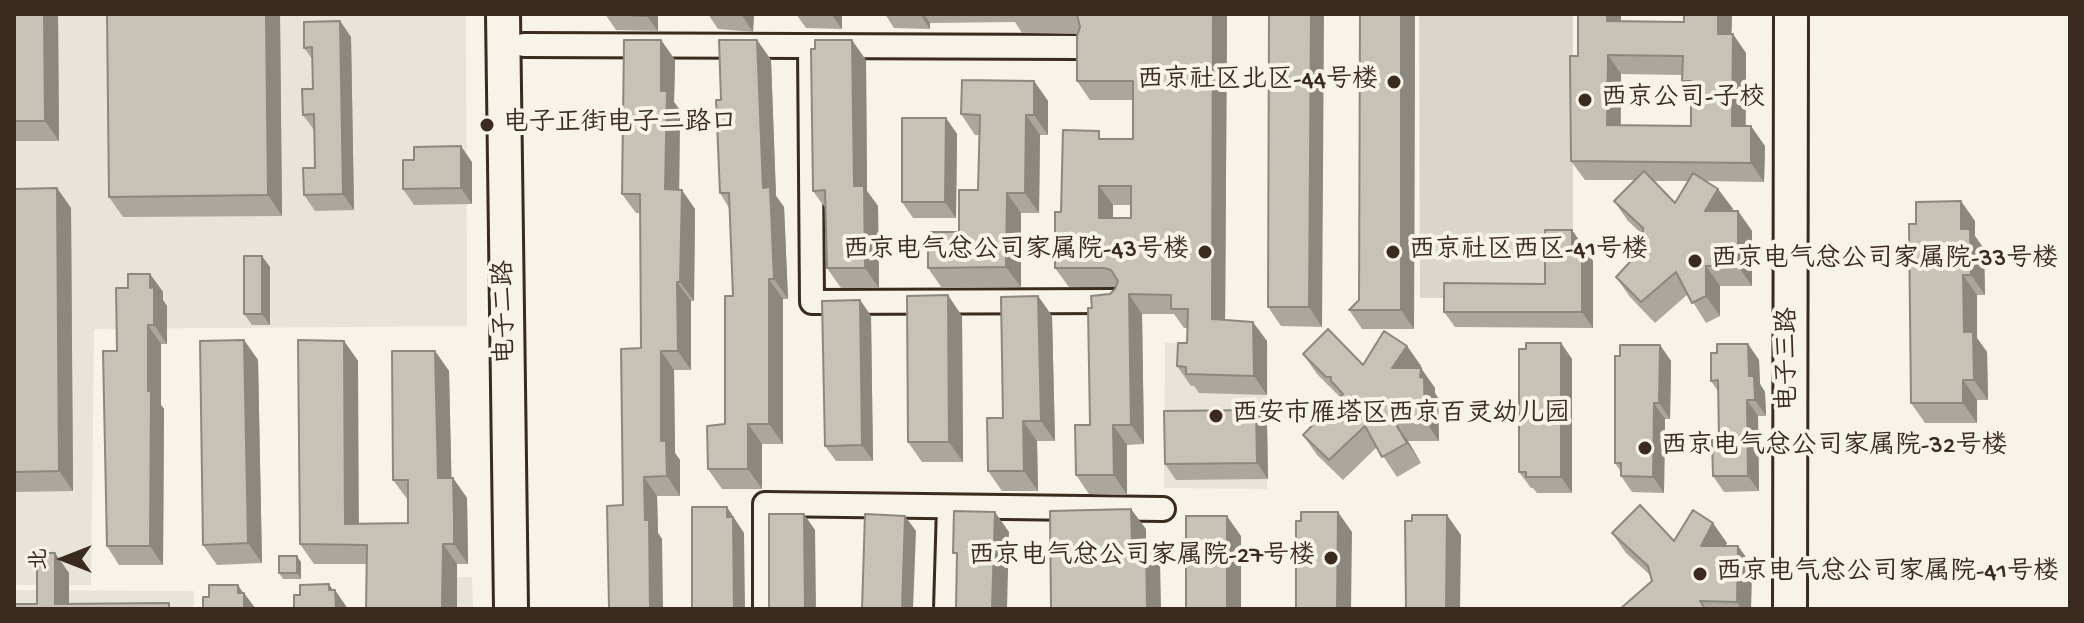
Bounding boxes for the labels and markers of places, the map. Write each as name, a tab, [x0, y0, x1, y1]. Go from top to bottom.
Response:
place label: 西京社区北区-44号楼	[1137, 66, 1378, 98]
marker: 西京社区北区-44号楼	[1385, 73, 1403, 91]
place label: 西京公司-子校	[1601, 84, 1765, 116]
marker: 西京公司-子校	[1576, 91, 1594, 109]
place label: 电子正街电子二路口	[503, 109, 737, 141]
marker: 电子正街电子二路口	[478, 116, 496, 134]
place label: 西京电气总公司家属院-43号楼	[843, 236, 1189, 268]
place label: 西京社区西区-41号楼	[1409, 236, 1648, 268]
marker: 西京电气总公司家属院-43号楼	[1196, 243, 1214, 261]
marker: 西京社区西区-41号楼	[1384, 243, 1402, 261]
place label: 西京电气总公司家属院-33号楼	[1711, 245, 2058, 277]
marker: 西京电气总公司家属院-33号楼	[1686, 252, 1704, 270]
place label: 西安市雁塔区西京百灵幼儿园	[1232, 400, 1570, 432]
marker: 西安市雁塔区西京百灵幼儿园	[1207, 407, 1225, 425]
place label: 西京电气总公司家属院-32号楼	[1661, 432, 2007, 464]
marker: 西京电气总公司家属院-32号楼	[1636, 439, 1654, 457]
place label: 西京电气总公司家属院-27号楼	[969, 542, 1315, 574]
marker: 西京电气总公司家属院-27号楼	[1322, 549, 1340, 567]
place label: 西京电气总公司家属院-41号楼	[1716, 558, 2059, 590]
marker: 西京电气总公司家属院-41号楼	[1691, 565, 1709, 583]

